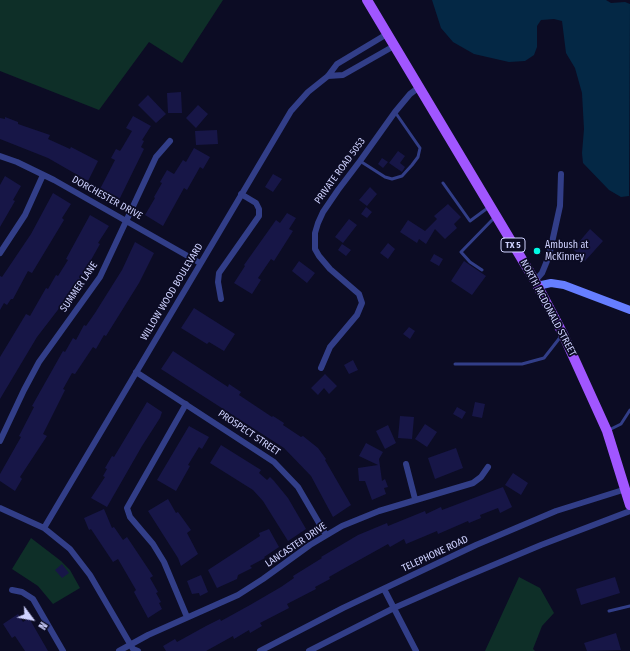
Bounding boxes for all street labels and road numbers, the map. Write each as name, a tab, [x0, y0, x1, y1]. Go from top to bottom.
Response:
street label: PRIVATE ROAD 5053	[312, 136, 368, 206]
street label: DORCHESTER DRIVE	[70, 174, 144, 222]
road number: TX 5	[501, 238, 525, 252]
street label: WILLOW WOOD BOULEVARD	[138, 241, 206, 343]
street label: NORTH MCDONALD STREET	[517, 258, 579, 358]
street label: SUMMER LANE	[58, 260, 100, 314]
street label: PROSPECT STREET	[216, 408, 282, 458]
street label: LANCASTER DRIVE	[263, 520, 329, 570]
street label: TELEPHONE ROAD	[400, 533, 470, 575]

